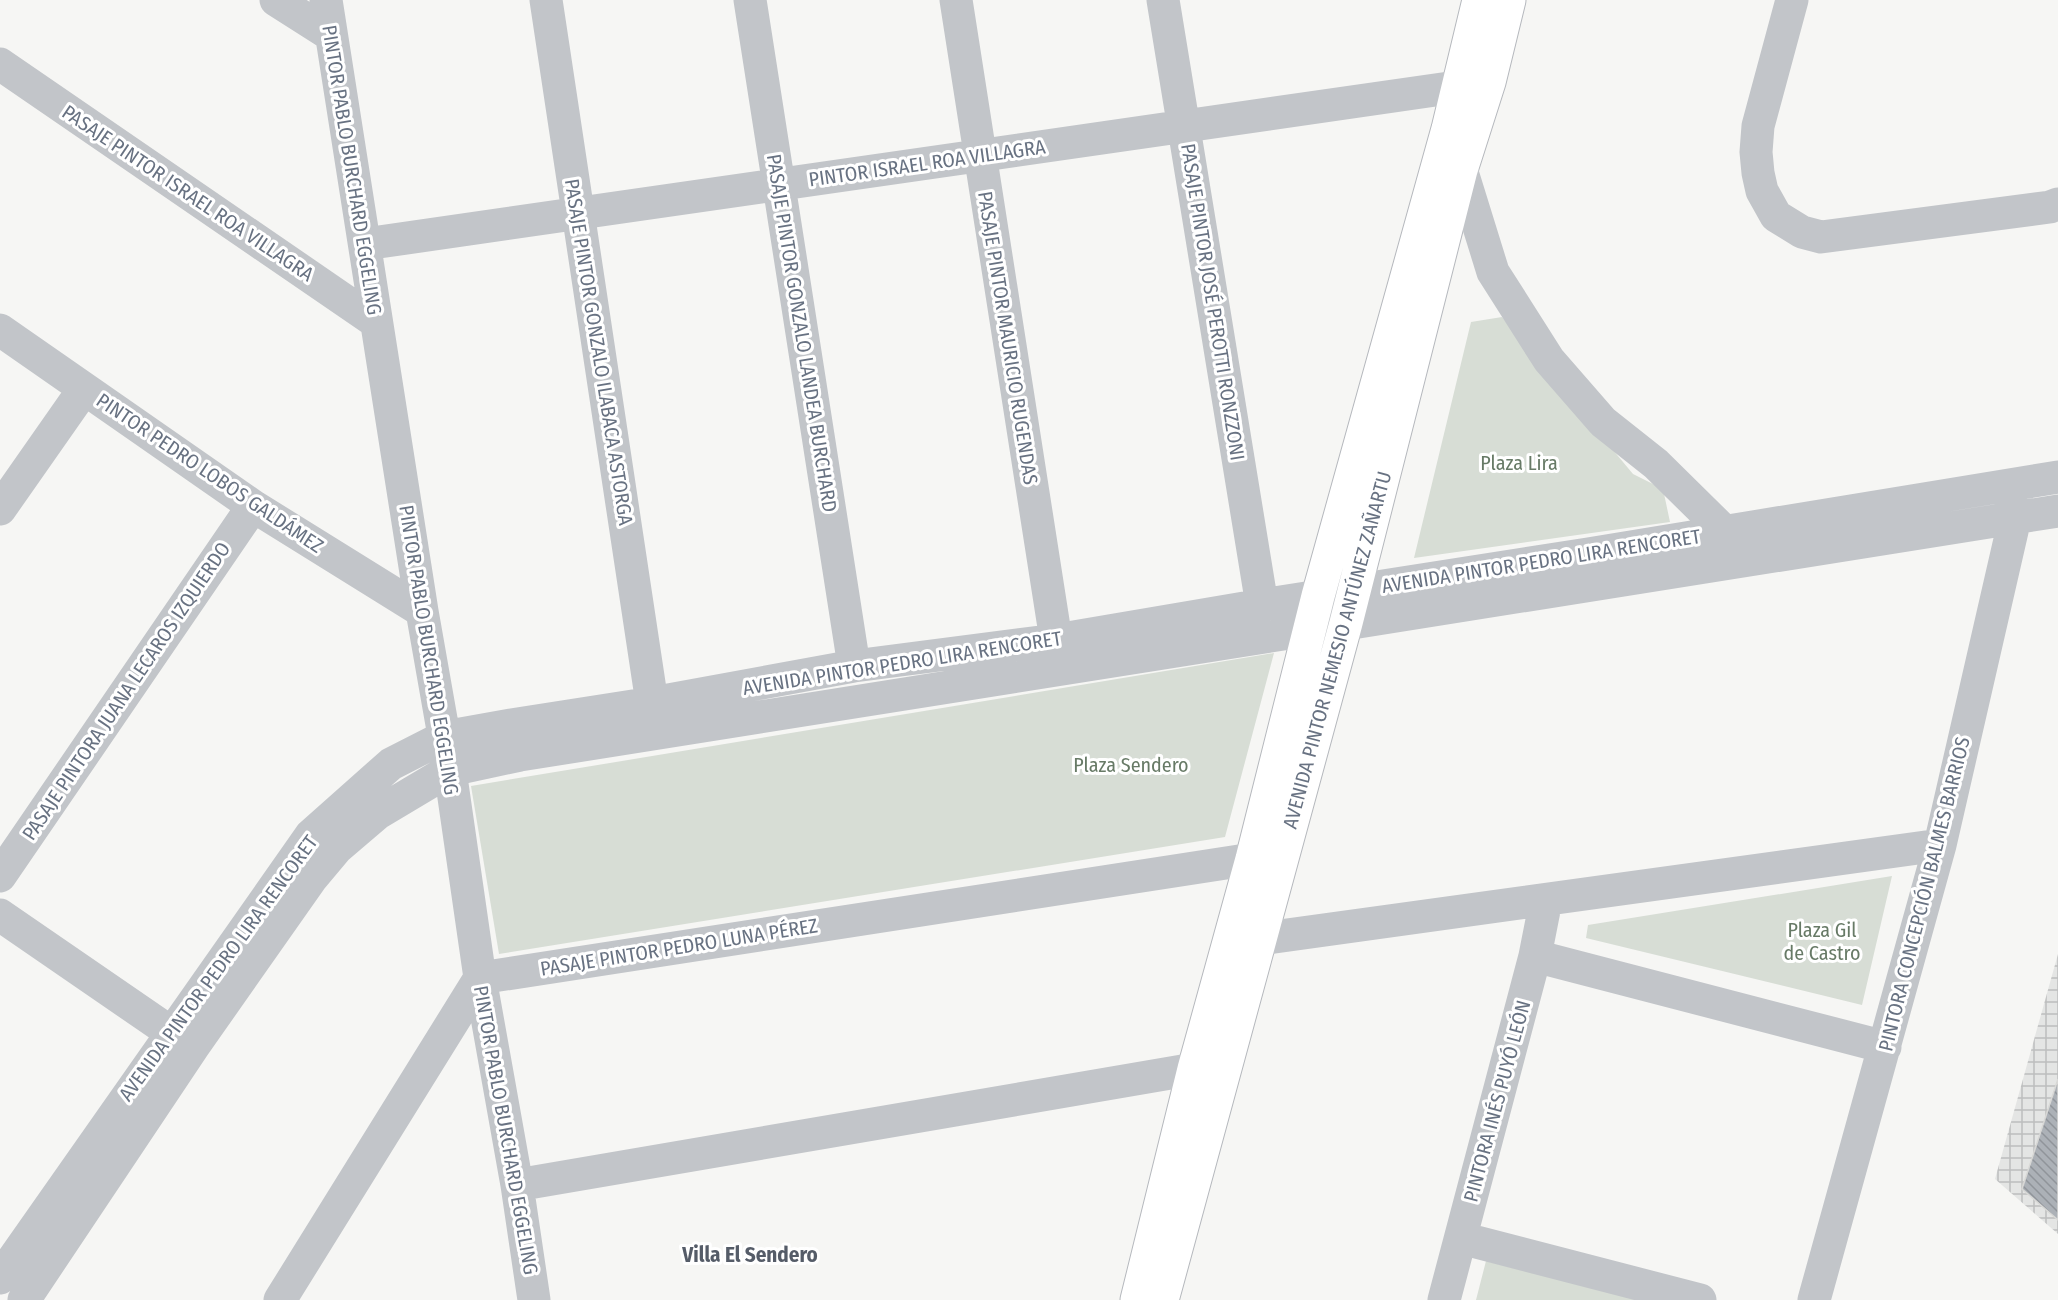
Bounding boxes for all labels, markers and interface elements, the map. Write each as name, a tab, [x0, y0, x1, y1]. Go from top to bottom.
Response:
street label: PINTOR PABLO BURCHARD EGGELING	[317, 23, 387, 317]
street label: PASAJE PINTOR ISRAEL ROA VILLAGRA	[58, 100, 319, 287]
street label: PINTOR ISRAEL ROA VILLAGRA	[807, 134, 1047, 191]
street label: PASAJE PINTOR JOSÉ PEROTTI RONZZONI	[1176, 142, 1250, 462]
street label: PASAJE PINTOR GONZALO LANDEA BURCHARD	[762, 152, 842, 514]
street label: PASAJE PINTOR GONZALO ILABACA ASTORGA	[560, 177, 638, 527]
street label: PASAJE PINTOR MAURICIO RUGENDAS	[973, 190, 1043, 486]
street label: PINTOR PEDRO LOBOS GALDÁMEZ	[92, 388, 328, 558]
park label: Plaza Lira	[1480, 451, 1558, 475]
street label: AVENIDA PINTOR NEMESIO ANTÚNEZ ZAÑARTU	[1278, 469, 1396, 831]
street label: PINTOR PABLO BURCHARD EGGELING	[394, 503, 464, 797]
street label: AVENIDA PINTOR PEDRO LIRA RENCORET	[1380, 524, 1703, 598]
street label: PASAJE PINTORA JUANA LECAROS IZQUIERDO	[17, 537, 235, 845]
street label: AVENIDA PINTOR PEDRO LIRA RENCORET	[741, 626, 1064, 700]
street label: PINTORA CONCEPCIÓN BALMES BARRIOS	[1873, 734, 1975, 1054]
park label: Plaza Sendero	[1073, 753, 1189, 777]
street label: AVENIDA PINTOR PEDRO LIRA RENCORET	[114, 830, 323, 1105]
street label: PASAJE PINTOR PEDRO LUNA PÉREZ	[539, 913, 819, 981]
park label: Plaza Gil de Castro	[1784, 918, 1860, 965]
street label: PINTOR PABLO BURCHARD EGGELING	[469, 984, 543, 1276]
street label: PINTORA INÉS PUYÓ LEÓN	[1459, 998, 1535, 1204]
district label: Villa El Sendero	[681, 1242, 818, 1268]

